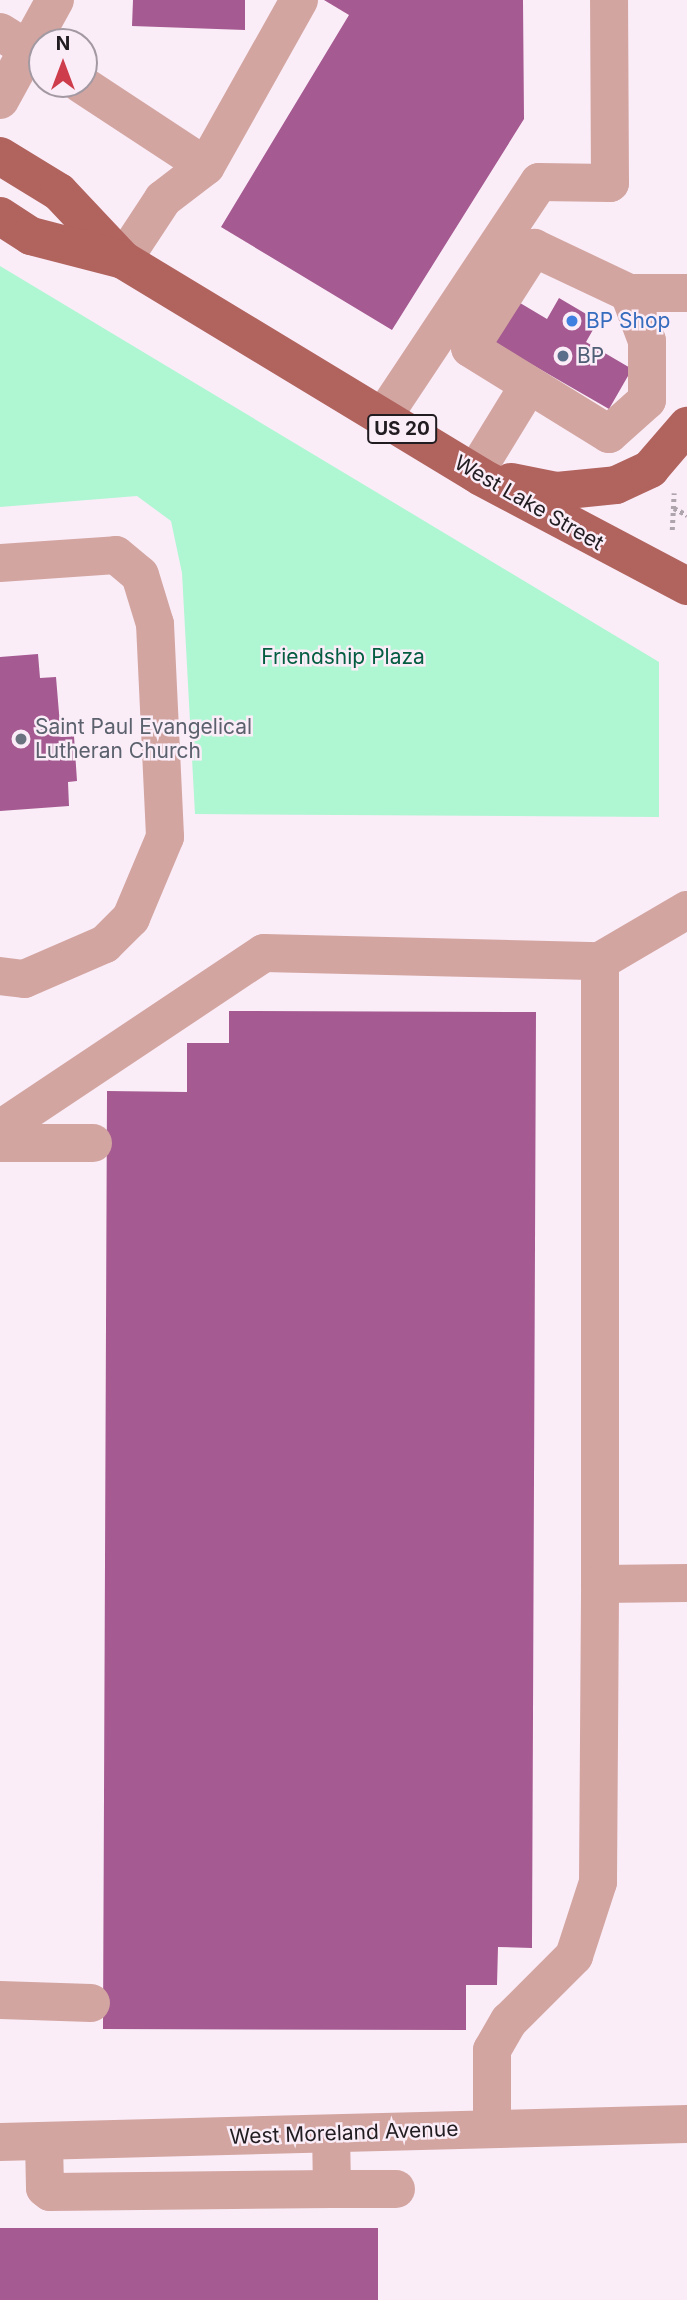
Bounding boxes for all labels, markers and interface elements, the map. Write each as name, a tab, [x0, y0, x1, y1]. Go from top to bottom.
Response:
north arrow	[28, 28, 98, 98]
text: N	[56, 32, 70, 55]
place label: BP Shop	[586, 308, 670, 334]
marker: BP Shop	[564, 313, 580, 329]
place label: BP	[577, 343, 604, 369]
marker: BP	[555, 348, 571, 364]
road number: US 20	[367, 414, 437, 444]
street label: West Lake Street	[450, 450, 608, 556]
park label: Friendship Plaza	[261, 644, 425, 670]
place label: Saint Paul Evangelical Lutheran Church	[35, 714, 252, 764]
marker: Saint Paul Evangelical Lutheran Church	[13, 731, 29, 747]
street label: West Moreland Avenue	[229, 2116, 459, 2150]

